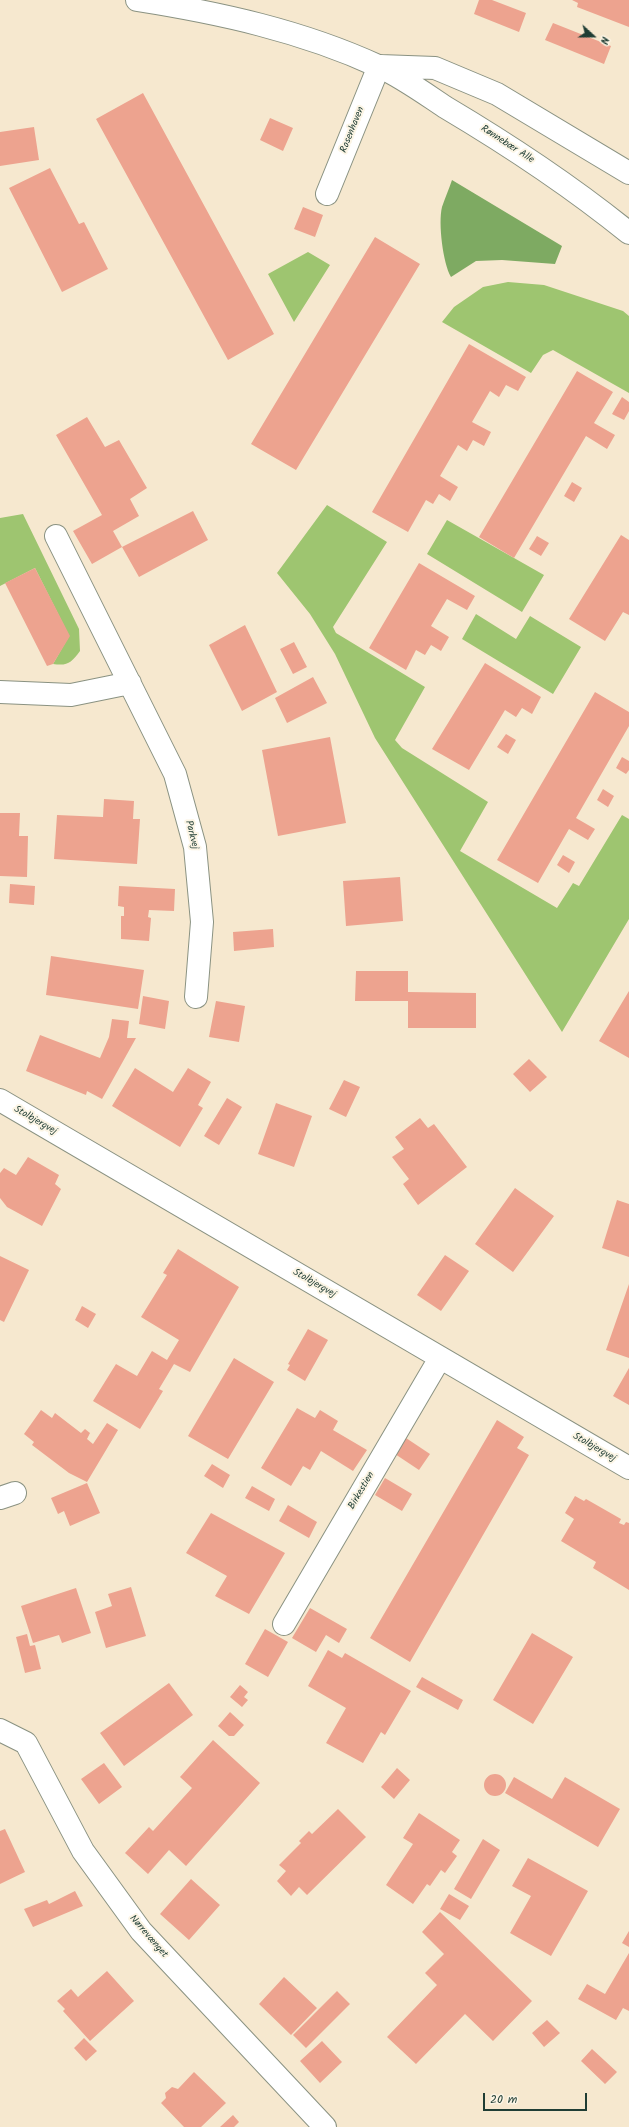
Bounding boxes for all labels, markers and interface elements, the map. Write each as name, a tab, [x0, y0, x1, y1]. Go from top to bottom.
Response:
north arrow	[573, 16, 613, 56]
text: N	[595, 34, 614, 47]
street label: Rosenhaven	[338, 105, 368, 155]
street label: Rønnebær Alle	[478, 123, 536, 167]
street label: Parkvej	[182, 819, 200, 851]
street label: Stolbjergvej	[11, 1104, 59, 1138]
street label: Stolbjergvej	[290, 1267, 338, 1301]
street label: Stolbjergvej	[570, 1431, 618, 1465]
street label: Birkestien	[346, 1470, 378, 1512]
street label: Nørrevænget	[126, 1913, 170, 1961]
scale bar	[485, 2085, 589, 2111]
text: 20 m	[490, 2090, 517, 2109]

